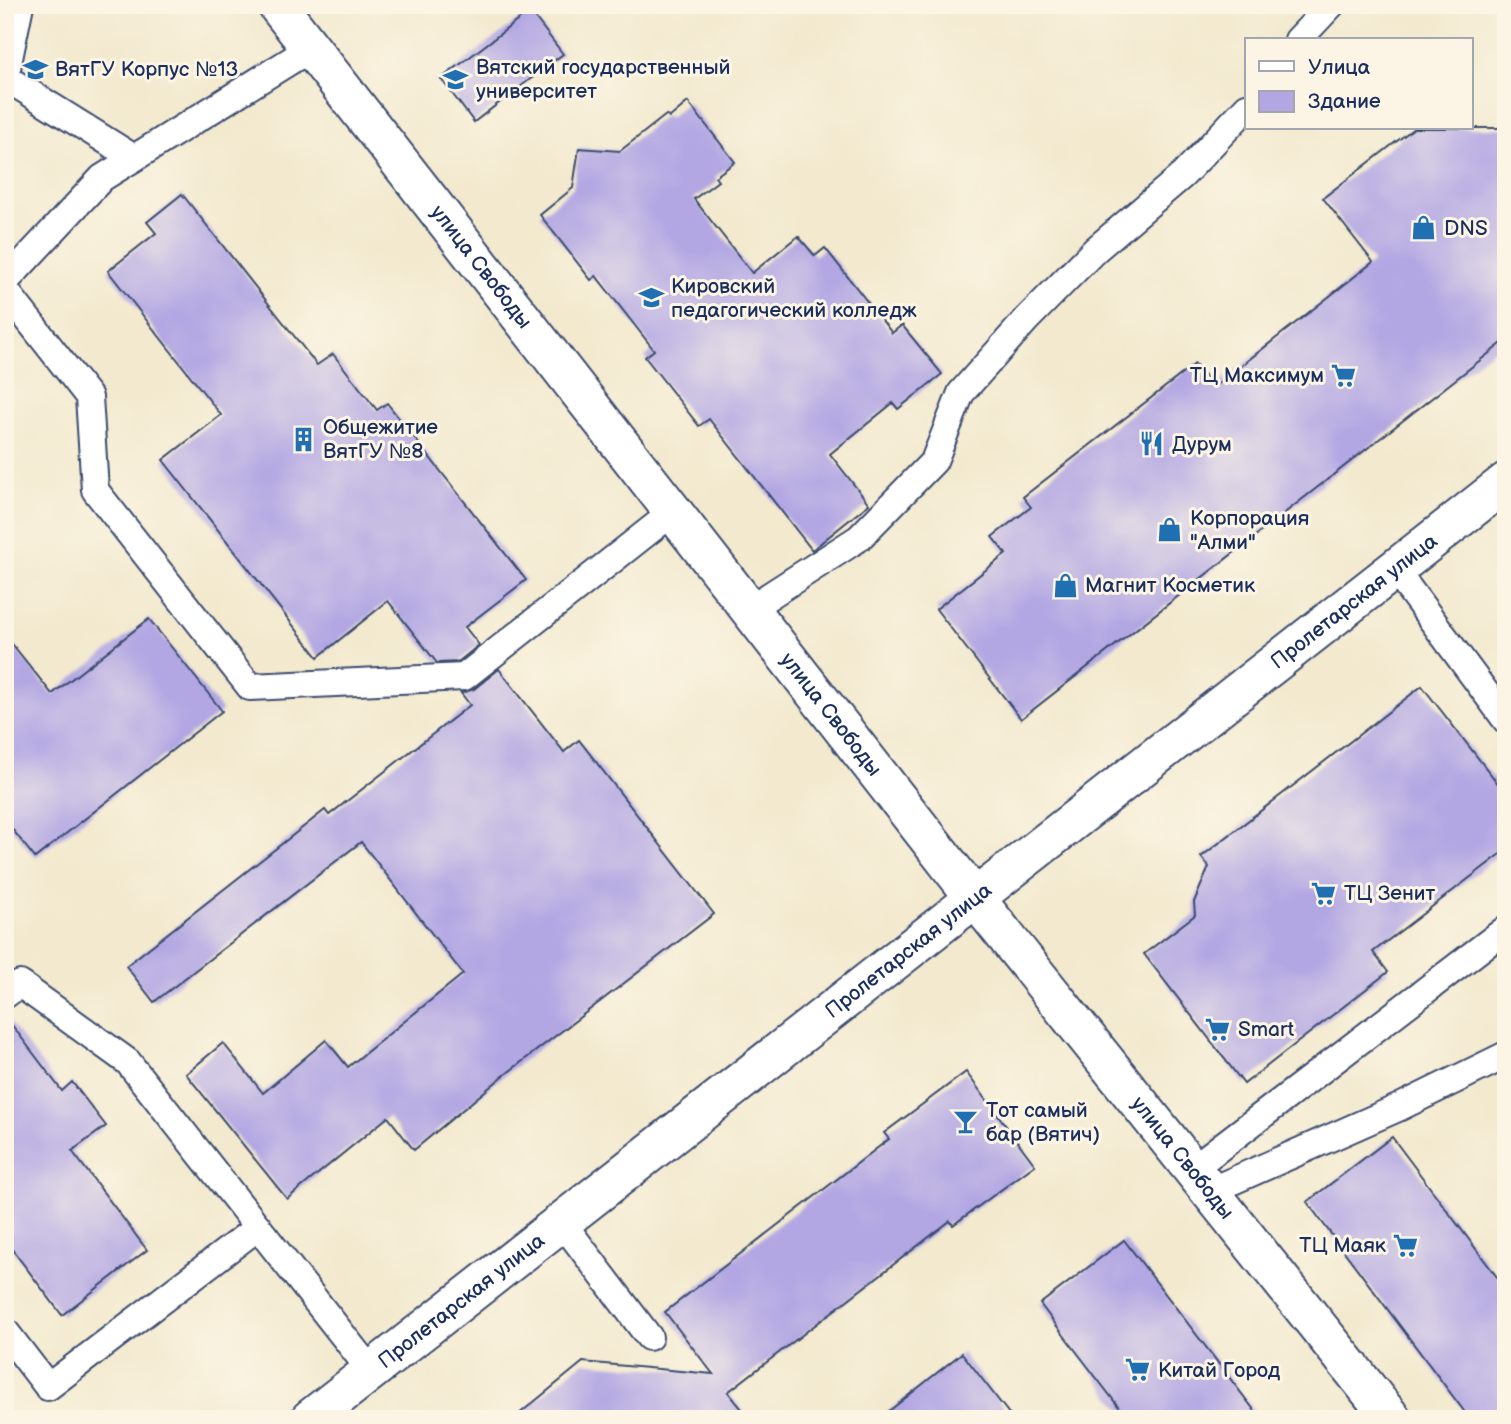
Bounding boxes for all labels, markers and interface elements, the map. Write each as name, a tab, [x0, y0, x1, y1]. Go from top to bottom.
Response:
legend	[1245, 38, 1472, 130]
school or university icon: ВятГУ Корпус №13	[21, 55, 49, 83]
place label: Вятский государственный университет	[476, 55, 730, 104]
text: Улица	[1308, 55, 1371, 80]
place label: ВятГУ Корпус №13	[55, 57, 238, 82]
school or university icon: Вятский государственный университет	[442, 65, 470, 93]
text: Здание	[1308, 89, 1381, 114]
street label: улица Свободы	[425, 200, 537, 333]
shop icon: DNS	[1410, 214, 1438, 242]
place label: DNS	[1444, 216, 1488, 241]
place label: Кировский педагогический колледж	[671, 274, 917, 323]
school or university icon: Кировский педагогический колледж	[637, 284, 665, 312]
supermarket icon: ТЦ Максимум	[1330, 361, 1358, 389]
place label: ТЦ Максимум	[1190, 363, 1324, 388]
place label: Общежитие ВятГУ №8	[323, 415, 438, 464]
building icon: Общежитие ВятГУ №8	[289, 425, 317, 453]
restaurant icon: Дурум	[1138, 430, 1166, 458]
place label: Дурум	[1172, 432, 1232, 457]
place label: Корпорация "Алми"	[1190, 506, 1309, 555]
shop icon: Корпорация "Алми"	[1156, 516, 1184, 544]
street label: Пролетарская улица	[1266, 528, 1443, 674]
shop icon: Магнит Косметик	[1051, 571, 1079, 599]
place label: Магнит Косметик	[1085, 573, 1255, 598]
street label: улица Свободы	[775, 647, 887, 781]
street label: Пролетарская улица	[820, 877, 997, 1023]
supermarket icon: ТЦ Зенит	[1310, 879, 1338, 907]
place label: ТЦ Зенит	[1344, 881, 1436, 906]
supermarket icon: Smart	[1204, 1015, 1232, 1043]
place label: Smart	[1238, 1017, 1295, 1042]
street label: улица Свободы	[1126, 1091, 1239, 1224]
place label: Тот самый бар (Вятич)	[986, 1098, 1100, 1147]
bar icon: Тот самый бар (Вятич)	[952, 1108, 980, 1136]
street label: Пролетарская улица	[373, 1227, 550, 1374]
supermarket icon: ТЦ Маяк	[1392, 1231, 1420, 1259]
place label: ТЦ Маяк	[1299, 1233, 1386, 1258]
supermarket icon: Китай Город	[1124, 1356, 1152, 1384]
place label: Китай Город	[1158, 1358, 1280, 1383]

